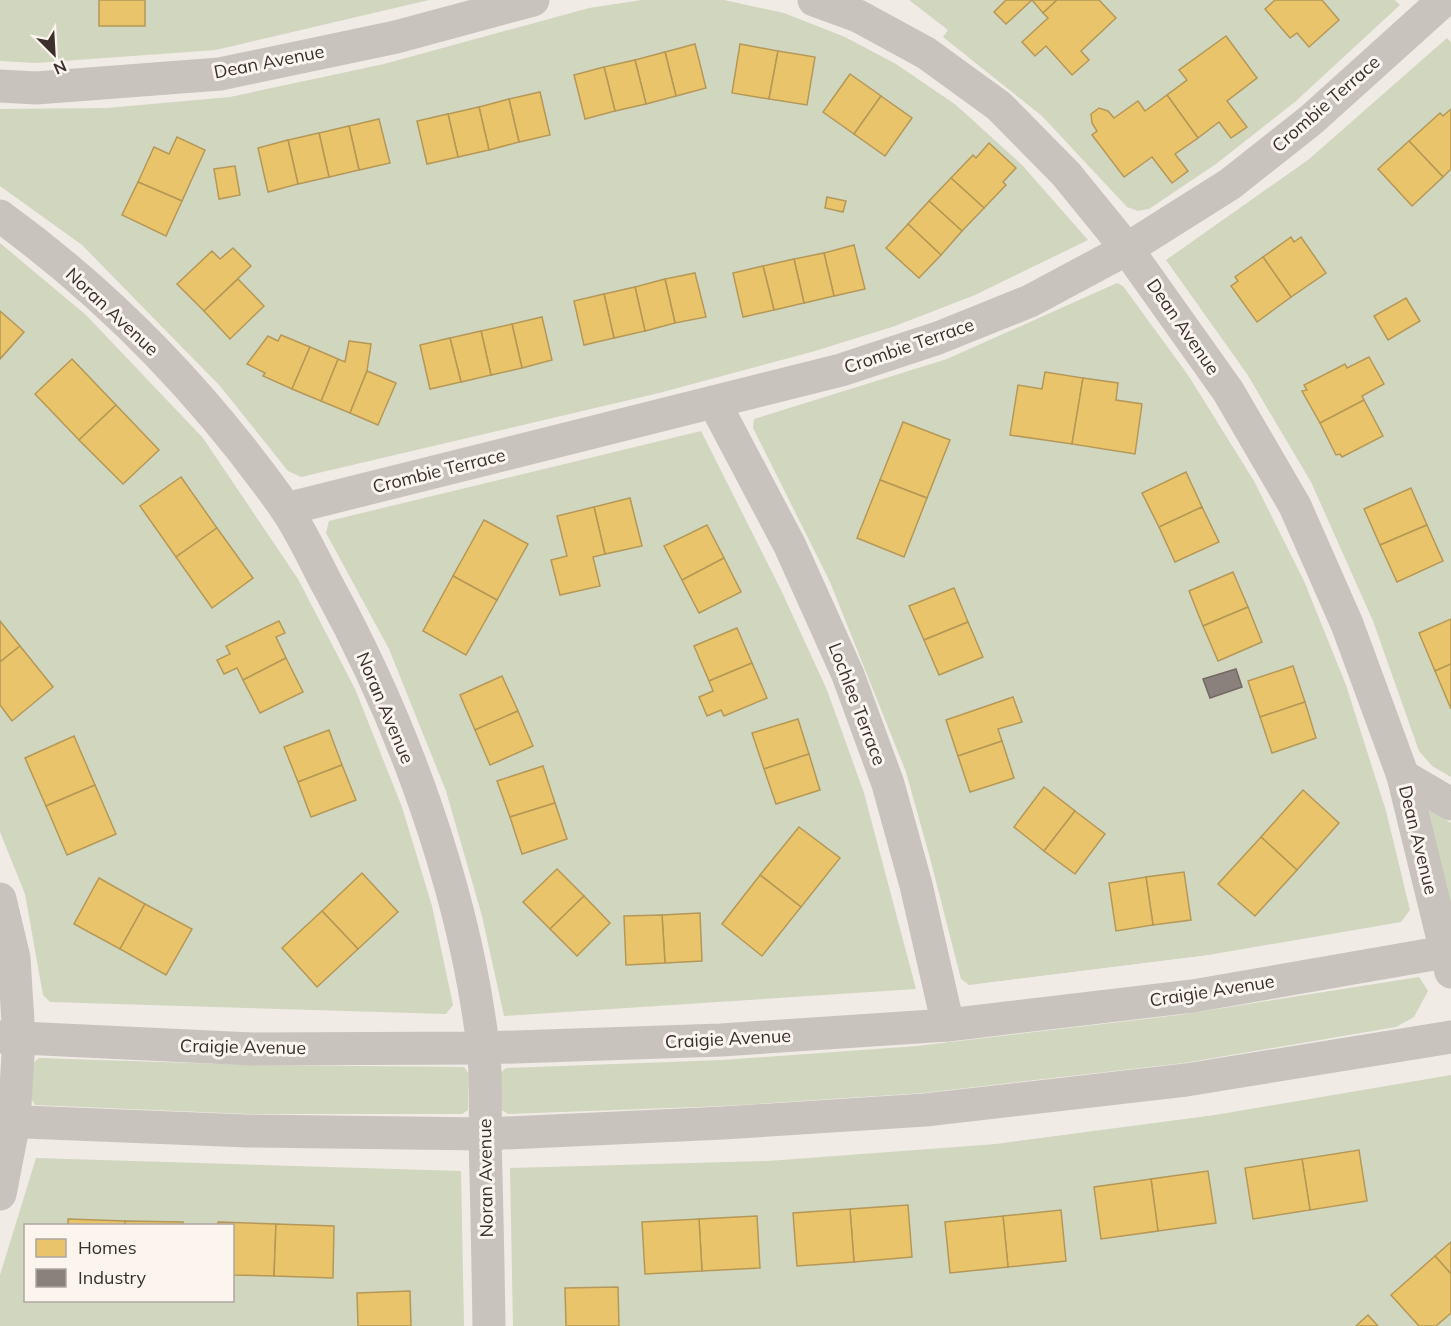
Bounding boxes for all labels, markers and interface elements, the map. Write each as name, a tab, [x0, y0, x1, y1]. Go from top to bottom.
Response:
north arrow	[24, 24, 84, 84]
street label: Dean Avenue	[212, 40, 326, 83]
street label: Crombie Terrace	[1267, 50, 1385, 157]
text: N	[51, 56, 70, 79]
street label: Noran Avenue	[61, 263, 164, 361]
street label: Dean Avenue	[1142, 274, 1225, 379]
street label: Crombie Terrace	[841, 313, 977, 379]
street label: Crombie Terrace	[370, 443, 508, 498]
street label: Lochlee Terrace	[824, 639, 891, 768]
street label: Noran Avenue	[352, 649, 419, 767]
street label: Dean Avenue	[1394, 783, 1443, 897]
street label: Craigie Avenue	[1148, 969, 1276, 1012]
street label: Craigie Avenue	[664, 1024, 792, 1053]
street label: Craigie Avenue	[180, 1034, 306, 1059]
street label: Noran Avenue	[473, 1118, 498, 1238]
legend	[24, 1224, 234, 1302]
text: Homes	[78, 1236, 137, 1259]
text: Industry	[78, 1266, 147, 1289]

